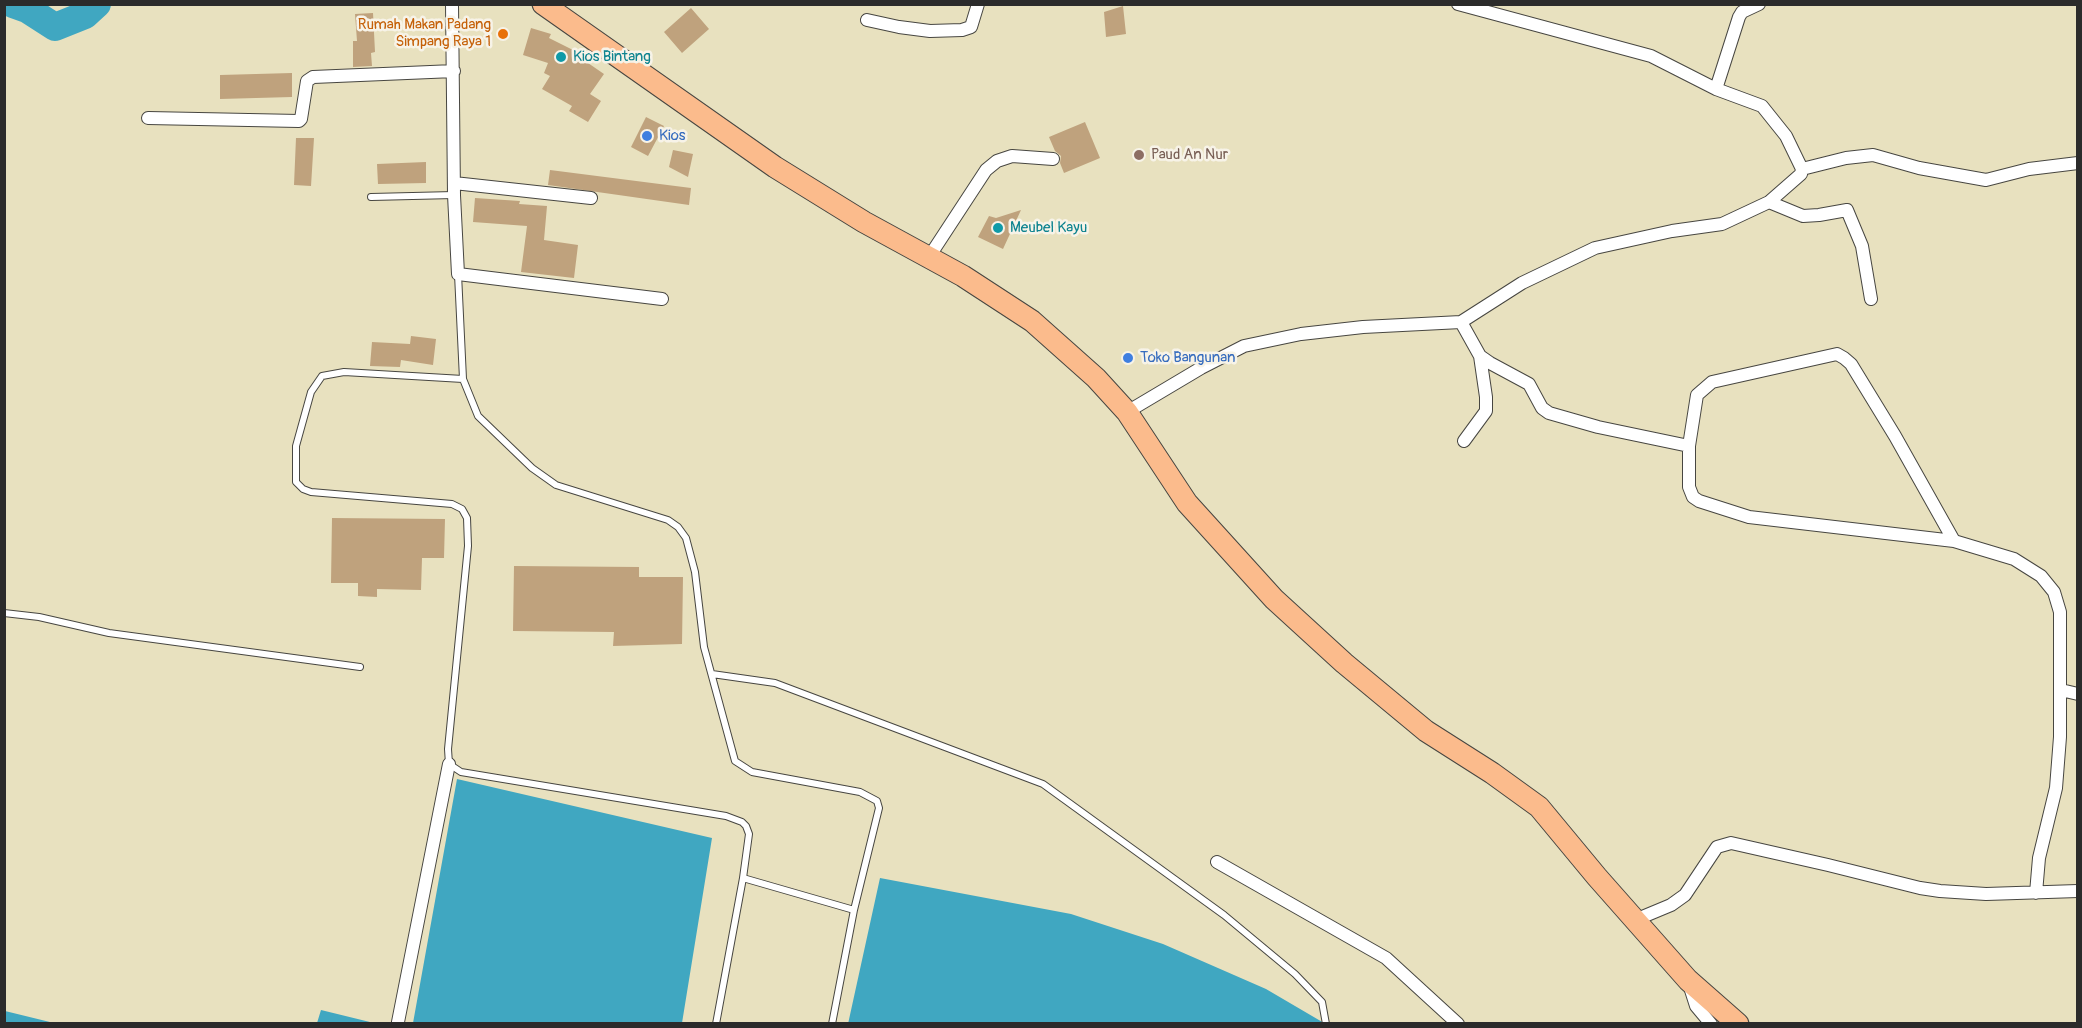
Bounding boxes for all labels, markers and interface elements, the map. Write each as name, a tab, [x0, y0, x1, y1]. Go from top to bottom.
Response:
place label: Rumah Makan Padang Simpang Raya 1	[358, 16, 491, 51]
marker: Rumah Makan Padang Simpang Raya 1	[496, 27, 510, 41]
place label: Kios Bintang	[573, 48, 651, 66]
marker: Kios Bintang	[554, 50, 568, 64]
place label: Kios	[659, 127, 685, 145]
marker: Kios	[640, 129, 654, 143]
place label: Paud An Nur	[1151, 146, 1228, 164]
marker: Paud An Nur	[1132, 148, 1146, 162]
place label: Meubel Kayu	[1010, 219, 1087, 237]
marker: Meubel Kayu	[991, 221, 1005, 235]
place label: Toko Bangunan	[1140, 349, 1235, 367]
marker: Toko Bangunan	[1121, 351, 1135, 365]

